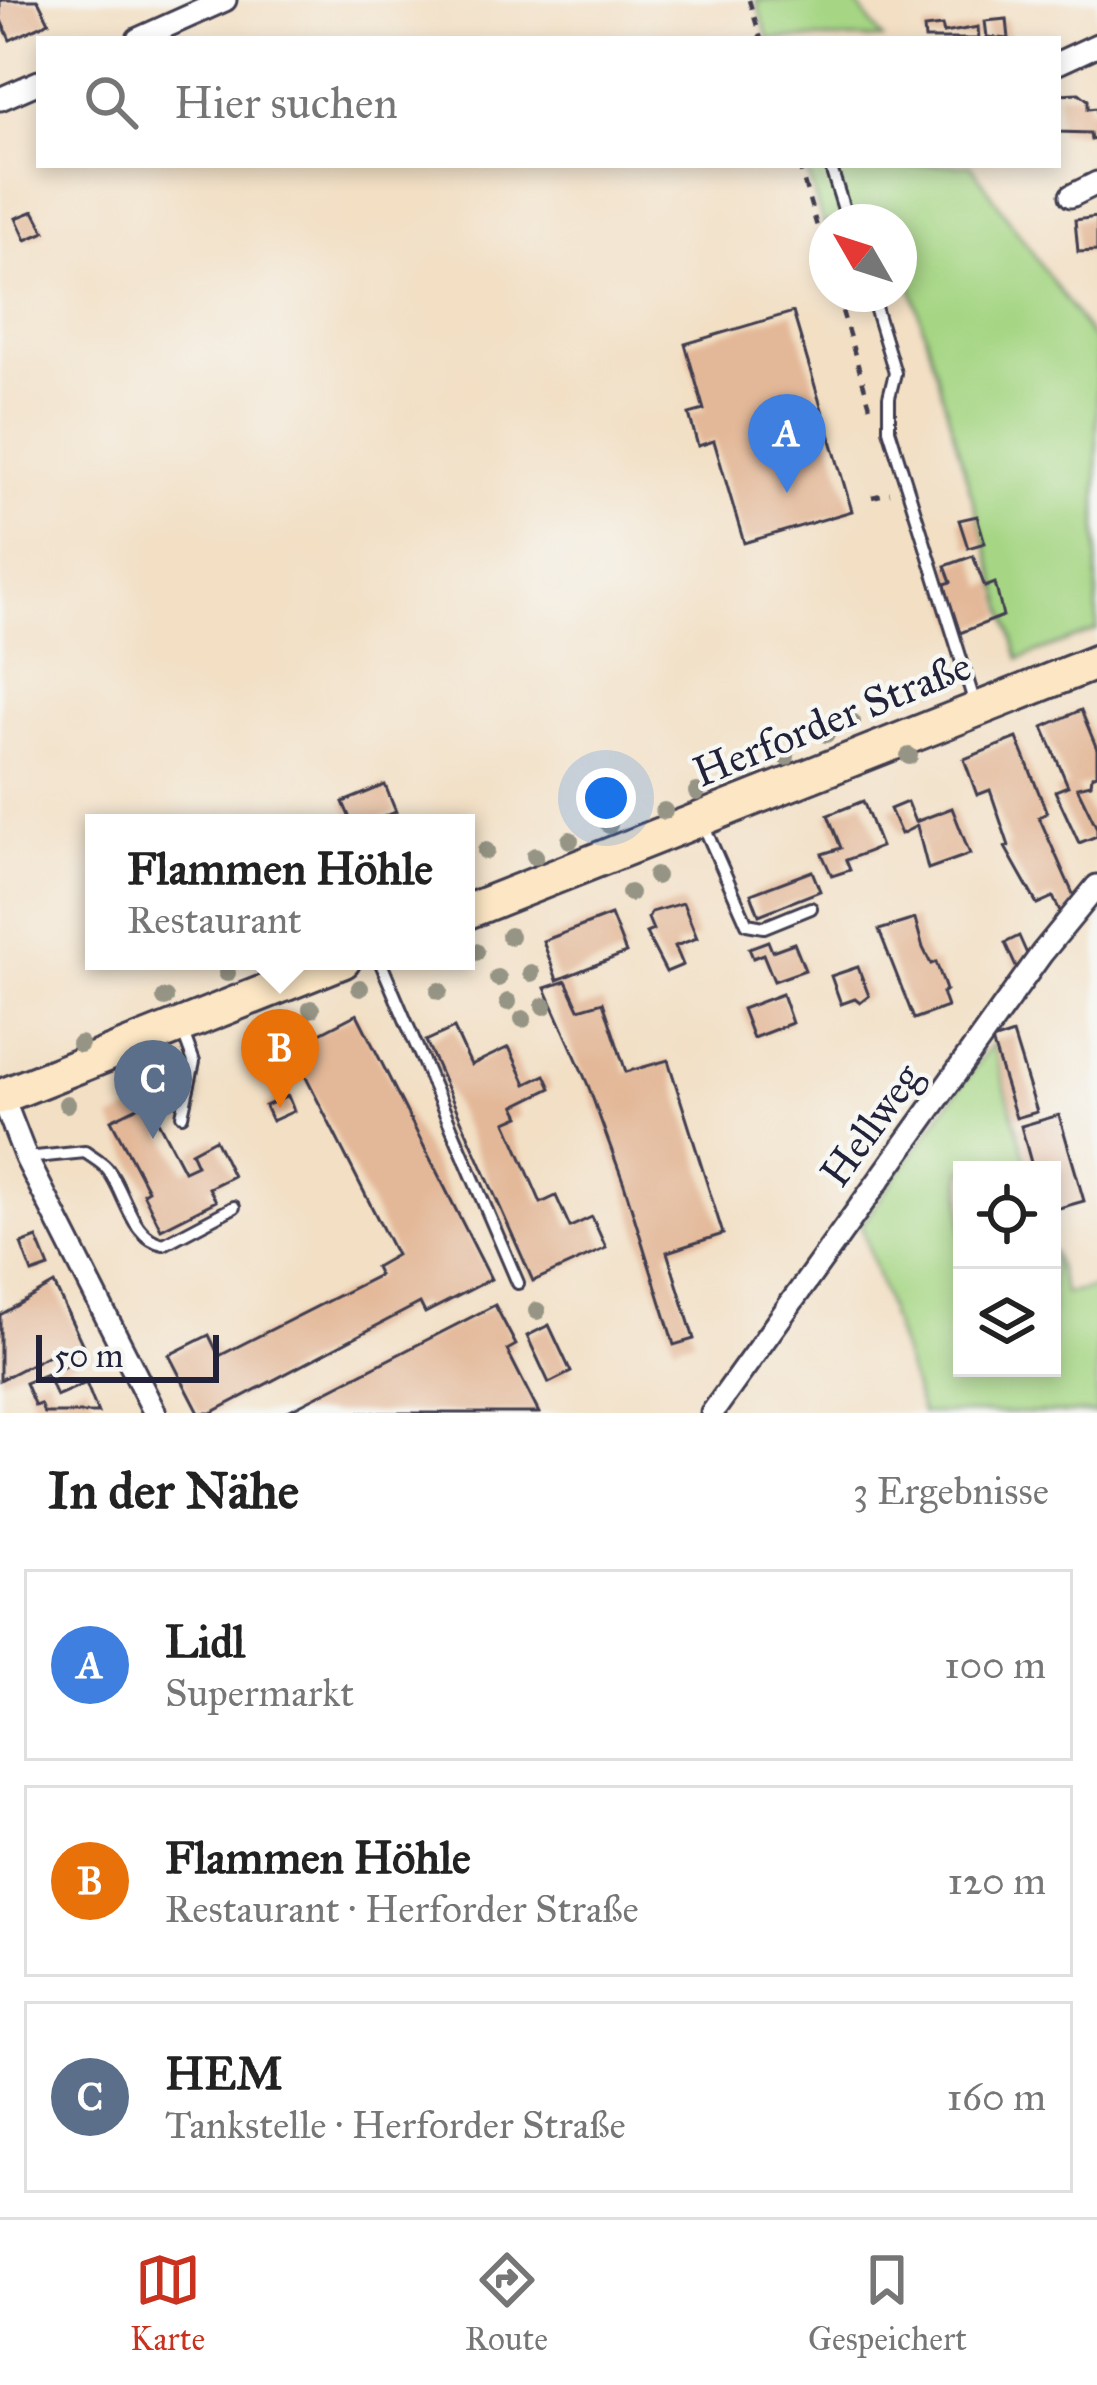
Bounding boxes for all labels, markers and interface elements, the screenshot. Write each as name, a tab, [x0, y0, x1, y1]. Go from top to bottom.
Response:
search box	[36, 36, 1061, 168]
icon: search	[78, 69, 144, 135]
text: Hier suchen	[174, 75, 398, 130]
north arrow	[809, 204, 917, 312]
pin: A	[748, 394, 826, 493]
street label: Herforder Straße	[685, 640, 979, 798]
your location	[576, 768, 636, 828]
popup	[85, 814, 475, 970]
text: Flammen Höhle	[127, 841, 433, 896]
text: Restaurant	[127, 896, 302, 944]
pin: B	[241, 1009, 319, 1108]
pin: C	[114, 1040, 192, 1139]
street label: Hellweg	[809, 1053, 933, 1197]
map controls	[953, 1161, 1061, 1377]
button: locate	[953, 1161, 1061, 1269]
button: layers	[953, 1269, 1061, 1377]
scale bar	[36, 1329, 219, 1382]
text: 50 m	[54, 1336, 123, 1376]
text: In der Nähe	[48, 1460, 299, 1522]
text: 3 Ergebnisse	[853, 1467, 1049, 1515]
text: Lidl	[165, 1614, 245, 1669]
text: A	[77, 1641, 103, 1689]
text: 100 m	[944, 1641, 1046, 1689]
text: Supermarkt	[165, 1669, 354, 1717]
text: Flammen Höhle	[165, 1830, 471, 1885]
text: B	[77, 1857, 103, 1905]
text: 120 m	[947, 1857, 1046, 1905]
text: Restaurant · Herforder Straße	[165, 1885, 639, 1933]
text: HEM	[165, 2046, 283, 2101]
text: C	[77, 2073, 103, 2121]
text: 160 m	[947, 2073, 1046, 2121]
text: Tankstelle · Herforder Straße	[165, 2101, 626, 2149]
tab: Karte	[130, 2247, 205, 2359]
tab: Route	[465, 2247, 548, 2359]
tab: Gespeichert	[808, 2247, 967, 2359]

